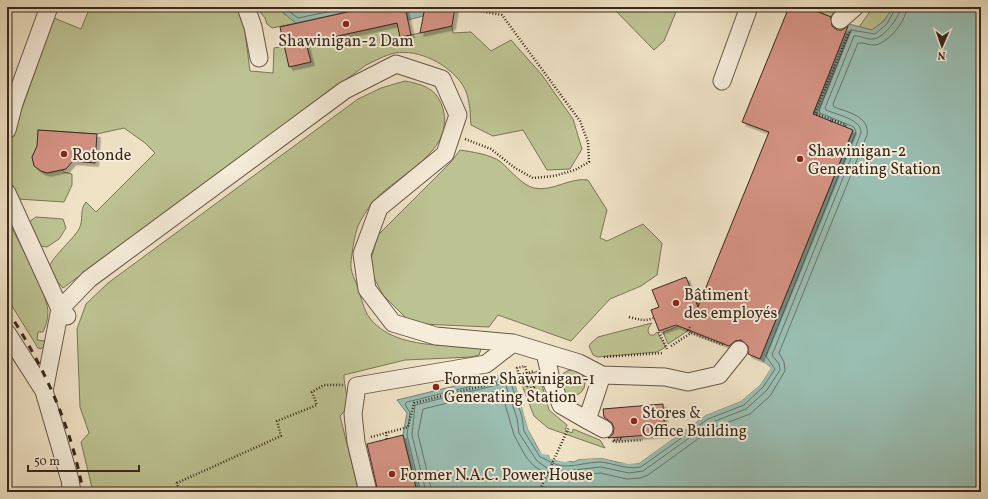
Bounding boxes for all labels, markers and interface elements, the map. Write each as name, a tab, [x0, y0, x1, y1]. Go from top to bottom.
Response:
marker: Shawinigan-2 Dam	[341, 19, 351, 29]
north arrow	[922, 26, 962, 66]
place label: Shawinigan-2 Dam	[278, 31, 414, 53]
text: N	[937, 47, 946, 62]
place label: Shawinigan-2 Generating Station	[808, 141, 941, 181]
place label: Rotonde	[72, 145, 131, 167]
marker: Rotonde	[59, 149, 69, 159]
marker: Shawinigan-2 Generating Station	[795, 154, 805, 164]
place label: Bâtiment des employés	[684, 285, 778, 325]
marker: Bâtiment des employés	[671, 298, 681, 308]
place label: Former Shawinigan-1 Generating Station	[444, 369, 595, 409]
marker: Former Shawinigan-1 Generating Station	[431, 382, 441, 392]
place label: Stores & Office Building	[642, 403, 747, 443]
marker: Stores & Office Building	[629, 416, 639, 426]
scale bar	[28, 447, 139, 473]
text: 50 m	[34, 454, 60, 470]
place label: Former N.A.C. Power House	[400, 465, 593, 487]
marker: Former N.A.C. Power House	[387, 469, 397, 479]

